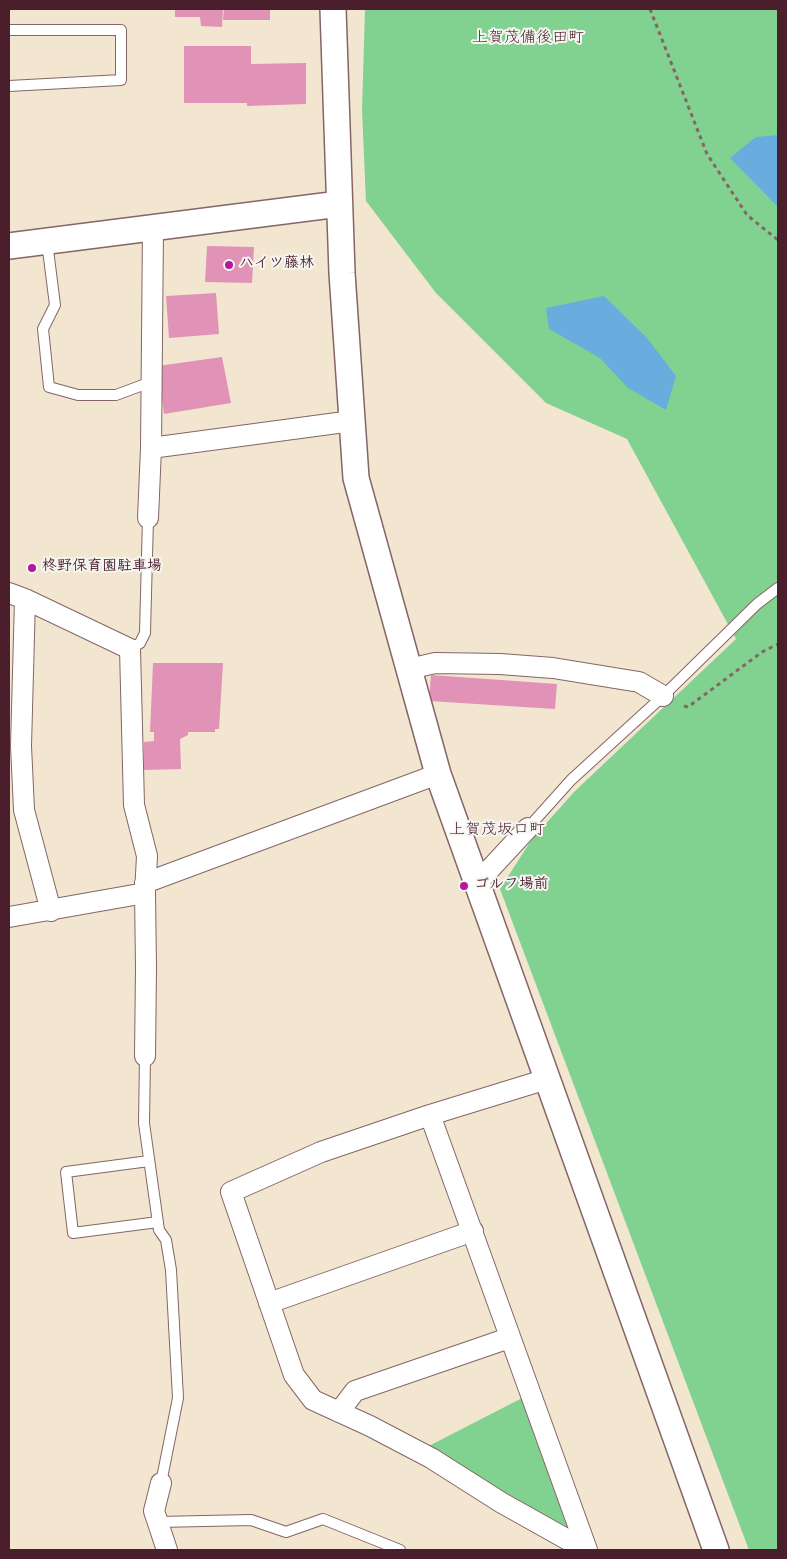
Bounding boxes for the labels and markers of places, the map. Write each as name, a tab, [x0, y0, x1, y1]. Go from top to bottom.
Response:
place label: ハイツ藤林	[239, 256, 314, 274]
marker: ハイツ藤林	[223, 259, 235, 271]
place label: 柊野保育園駐車場	[42, 559, 162, 577]
marker: 柊野保育園駐車場	[26, 562, 38, 574]
place label: ゴルフ場前	[474, 877, 549, 895]
marker: ゴルフ場前	[458, 880, 470, 892]

